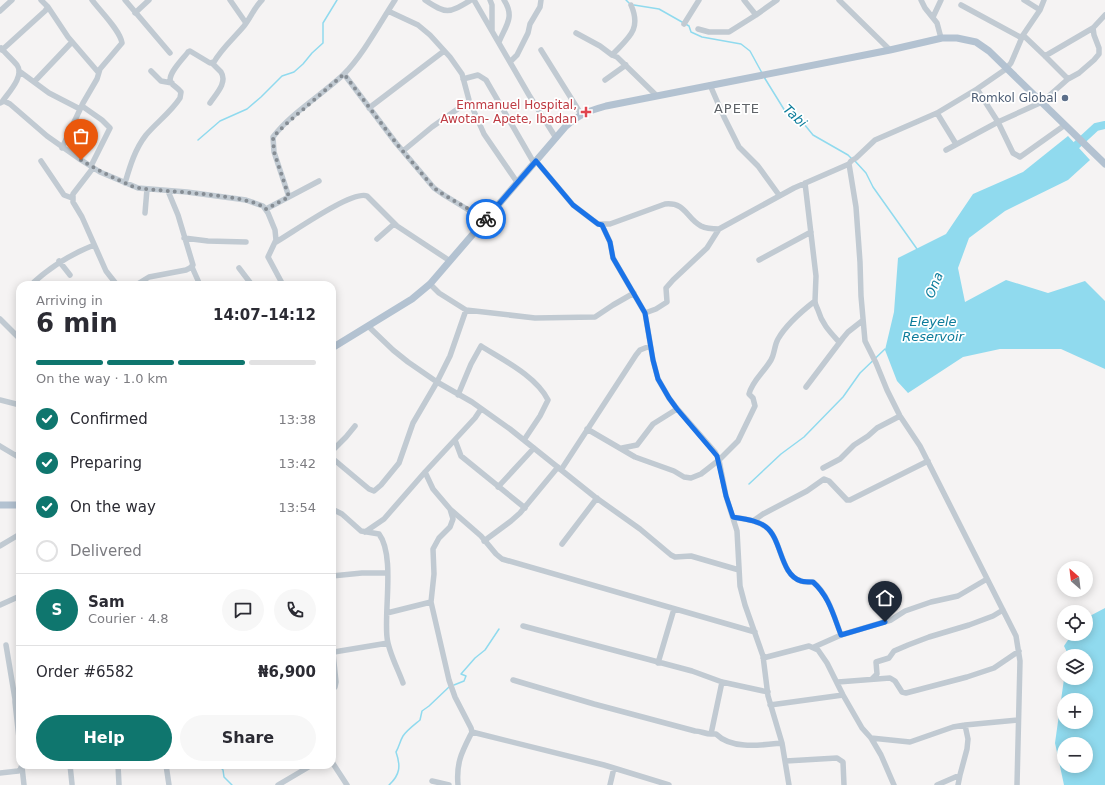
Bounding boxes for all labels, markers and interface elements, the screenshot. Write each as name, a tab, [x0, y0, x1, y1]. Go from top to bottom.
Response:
place label: Romkol Global	[971, 91, 1057, 105]
marker: Romkol Global	[1060, 93, 1070, 103]
place label: Emmanuel Hospital, Awotan- Apete, Ibadan	[440, 98, 577, 126]
district label: APETE	[714, 101, 760, 116]
water label: Tabi	[780, 102, 810, 131]
marker: Emmanuel Hospital, Awotan- Apete, Ibadan	[580, 106, 592, 118]
pin	[64, 119, 98, 160]
icon: bag	[70, 125, 92, 147]
courier	[466, 199, 506, 239]
icon: bike	[475, 208, 497, 230]
water label: Ona	[922, 270, 946, 300]
text: Arriving in	[36, 293, 103, 308]
text: 14:07–14:12	[213, 306, 316, 324]
text: 6 min	[36, 308, 118, 338]
water label: Eleyele Reservoir	[902, 314, 966, 344]
text: On the way · 1.0 km	[36, 371, 168, 386]
icon: check	[36, 408, 58, 430]
text: Confirmed	[70, 410, 148, 428]
text: 13:38	[279, 412, 316, 427]
icon: check	[36, 452, 58, 474]
text: Preparing	[70, 454, 142, 472]
text: 13:42	[279, 456, 316, 471]
icon: check	[36, 496, 58, 518]
text: On the way	[70, 498, 156, 516]
text: 13:54	[279, 500, 316, 515]
text: Delivered	[70, 542, 142, 560]
north arrow	[1057, 561, 1093, 597]
map controls	[1057, 561, 1093, 773]
pin	[868, 581, 902, 622]
icon: home	[874, 587, 896, 609]
button: chat	[222, 589, 264, 631]
button: phone	[274, 589, 316, 631]
text: Sam	[88, 593, 125, 611]
text: S	[52, 601, 62, 619]
button: locate	[1057, 605, 1093, 641]
text: Courier · 4.8	[88, 611, 169, 626]
button: layers	[1057, 649, 1093, 685]
text: Order #6582	[36, 663, 134, 681]
text: ₦6,900	[258, 663, 316, 681]
button: +	[1057, 693, 1093, 729]
button: Help	[36, 715, 172, 761]
button: Share	[180, 715, 316, 761]
button: −	[1057, 737, 1093, 773]

